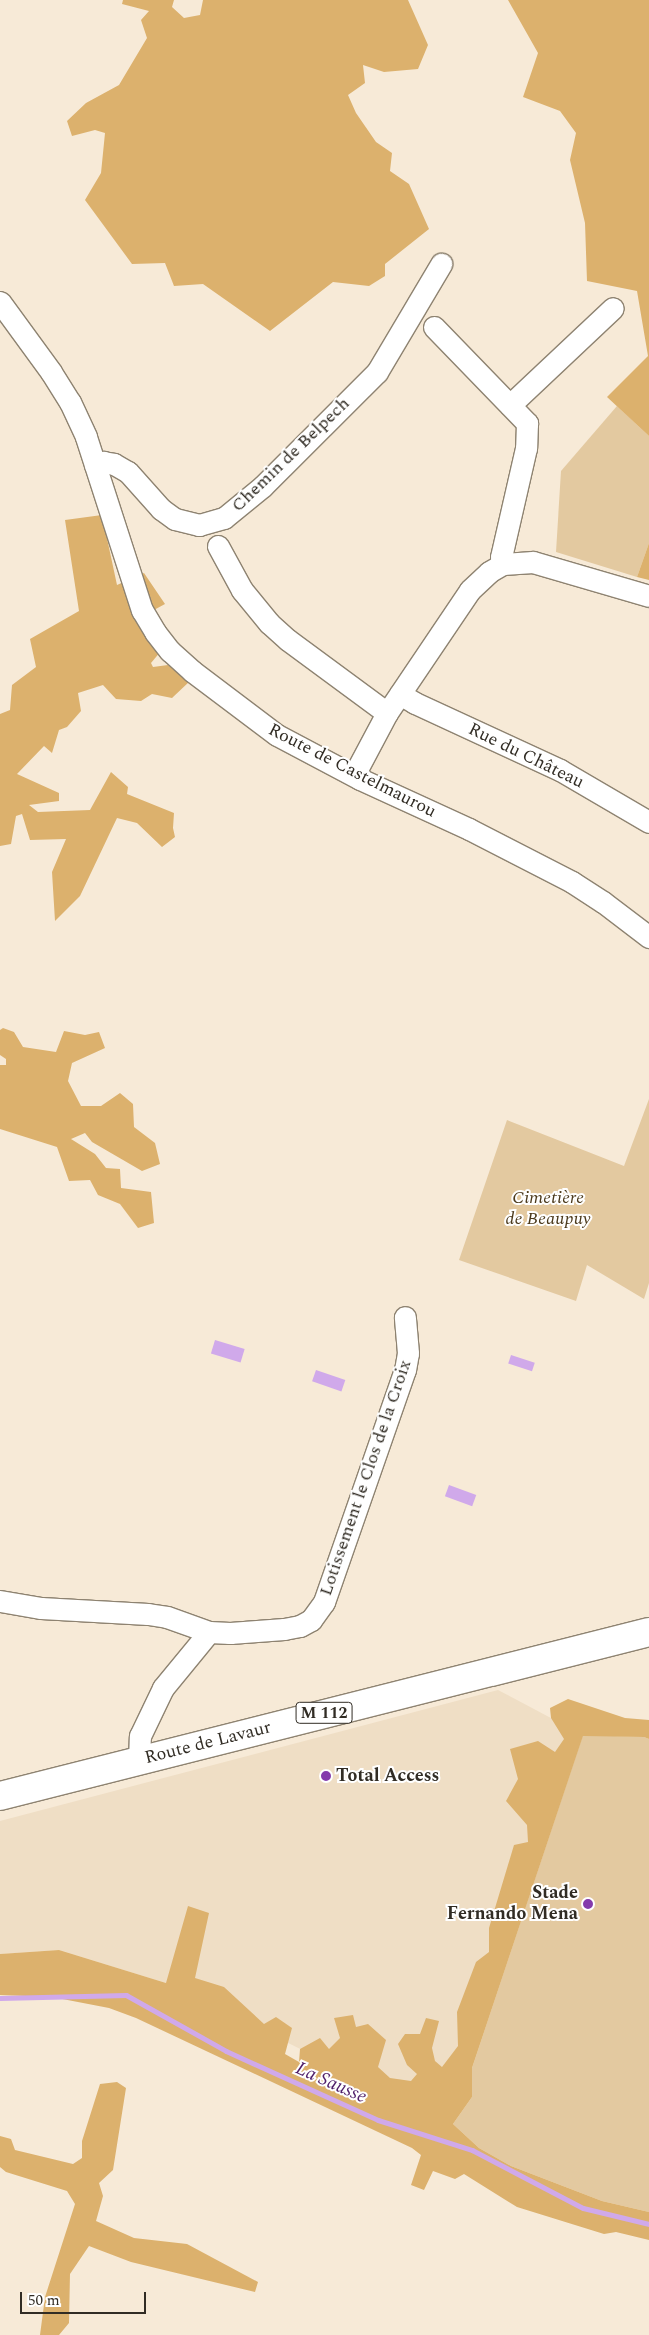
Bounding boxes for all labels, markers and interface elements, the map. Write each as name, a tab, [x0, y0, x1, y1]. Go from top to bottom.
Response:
street label: Chemin de Belpech	[228, 393, 354, 517]
street label: Route de Castelmaurou	[264, 719, 440, 823]
street label: Rue du Château	[465, 719, 587, 793]
park label: Cimetière de Beaupuy	[505, 1188, 591, 1230]
street label: Lotissement le Clos de la Croix	[315, 1357, 417, 1599]
road number: M 112	[295, 1700, 353, 1726]
street label: Route de Lavaur	[143, 1717, 273, 1769]
place label: Total Access	[336, 1765, 439, 1787]
marker: Total Access	[320, 1770, 332, 1782]
place label: Stade Fernando Mena	[447, 1883, 578, 1926]
marker: Stade Fernando Mena	[582, 1898, 594, 1910]
water label: La Sausse	[292, 2057, 370, 2109]
scale bar	[22, 2282, 149, 2314]
text: 50 m	[28, 2289, 60, 2312]

